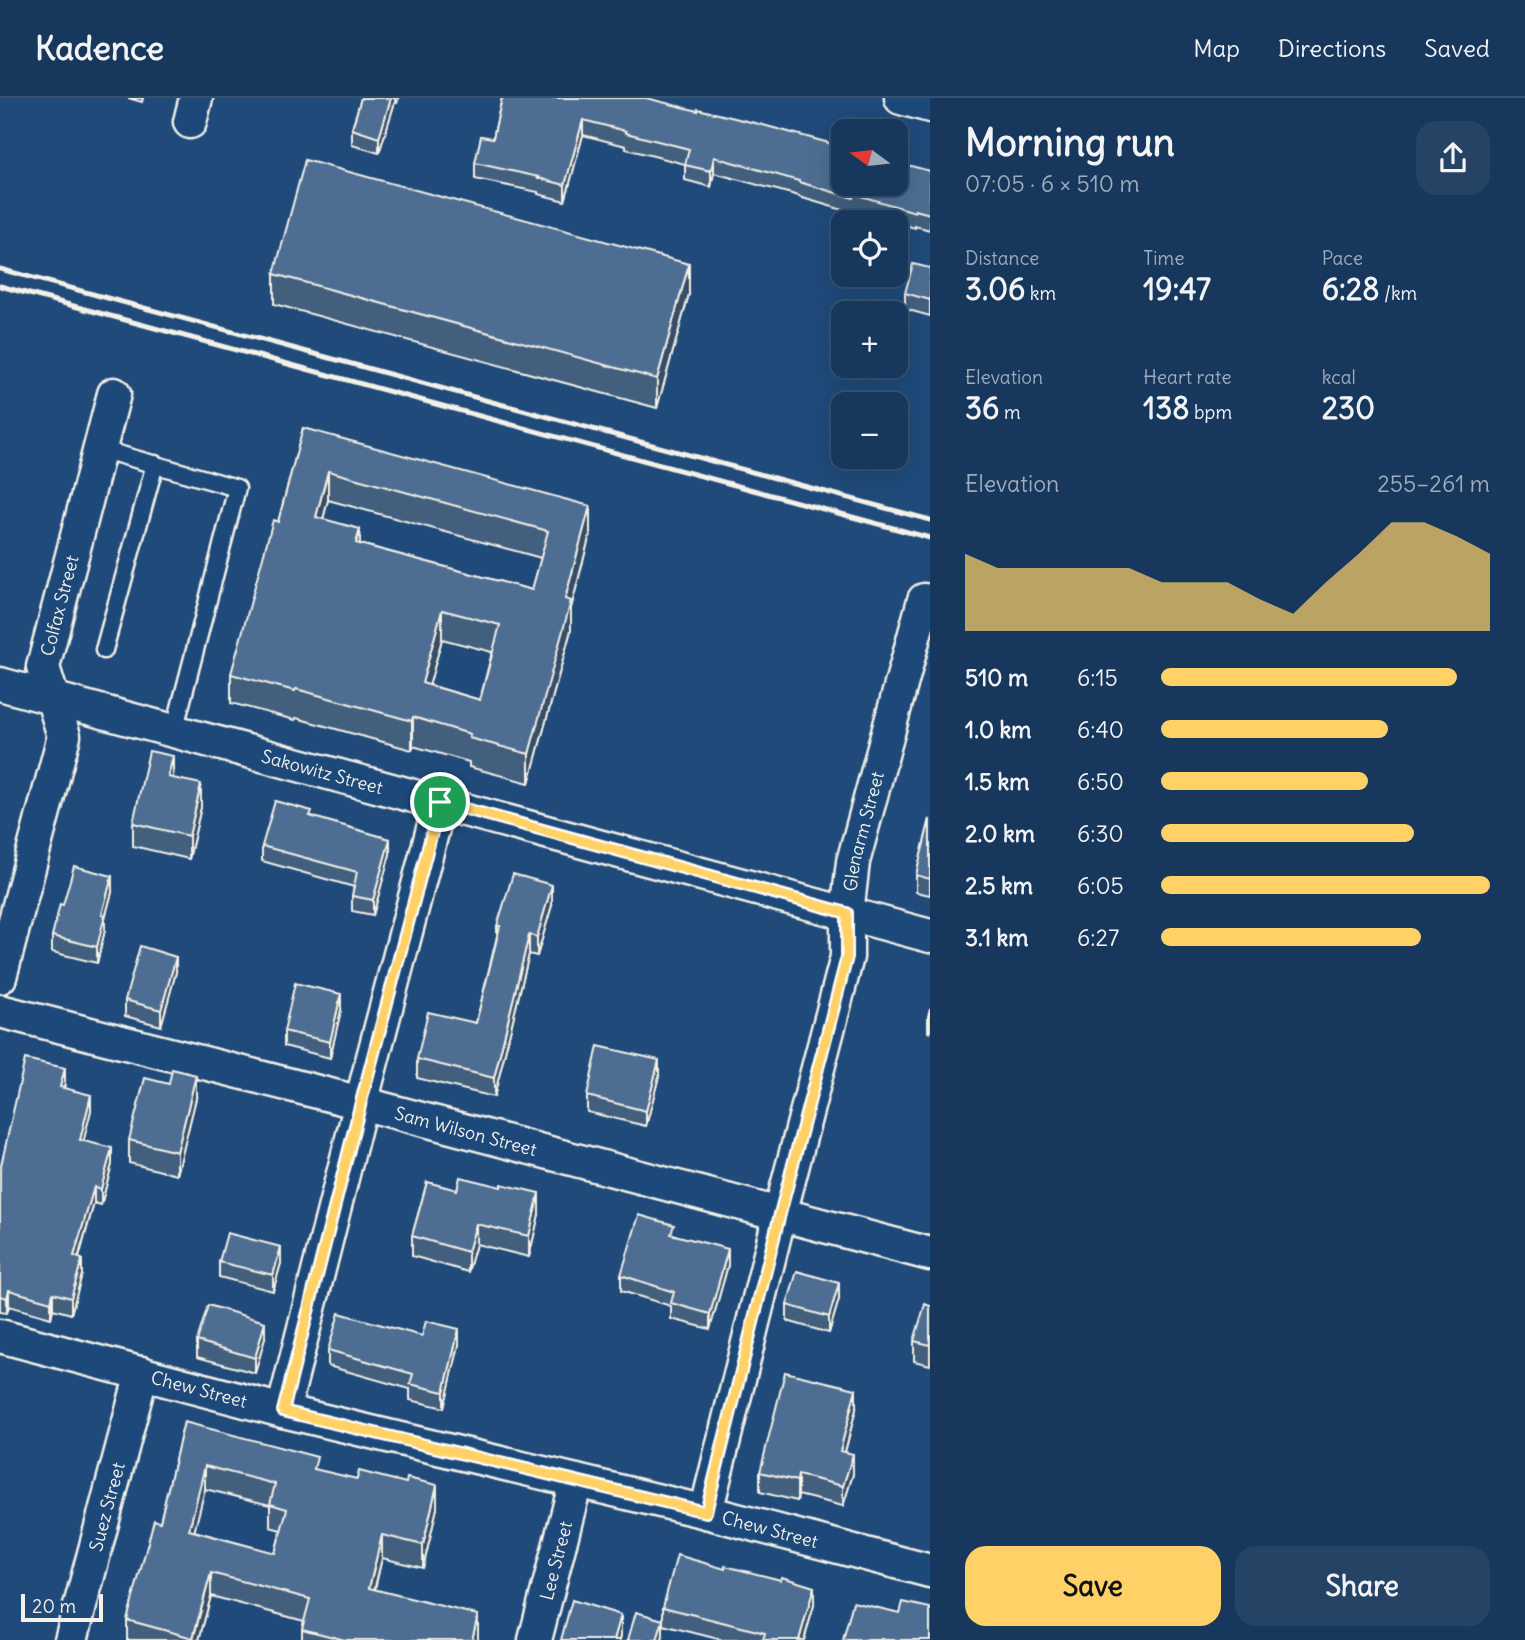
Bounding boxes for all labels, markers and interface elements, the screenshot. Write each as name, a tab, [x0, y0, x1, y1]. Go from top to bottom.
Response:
text: Kadence	[35, 27, 164, 69]
text: Map	[1193, 33, 1240, 63]
text: Directions	[1278, 33, 1386, 63]
text: Saved	[1424, 33, 1490, 63]
north arrow	[831, 119, 908, 196]
map controls	[831, 119, 908, 469]
text: Morning run	[965, 119, 1175, 166]
button: share	[1416, 121, 1490, 195]
text: 07:05 · 6 × 510 m	[965, 169, 1140, 198]
button: locate	[831, 210, 908, 287]
text: Distance	[965, 246, 1039, 270]
text: Time	[1143, 246, 1184, 270]
text: Pace	[1322, 246, 1363, 270]
text: 3.06	[965, 270, 1025, 308]
text: 19:47	[1143, 270, 1211, 308]
text: 6:28	[1322, 270, 1379, 308]
text: km	[1025, 281, 1056, 305]
text: /km	[1379, 281, 1417, 305]
button: +	[831, 301, 908, 378]
text: Elevation	[965, 365, 1043, 389]
text: Heart rate	[1143, 365, 1231, 389]
text: kcal	[1322, 365, 1356, 389]
text: 36	[965, 389, 999, 427]
text: 138	[1143, 389, 1190, 427]
text: 230	[1322, 389, 1375, 427]
button: −	[831, 392, 908, 469]
text: m	[999, 400, 1021, 424]
text: bpm	[1190, 400, 1232, 424]
text: Elevation	[965, 469, 1059, 498]
text: 255–261 m	[1377, 469, 1490, 498]
street label: Colfax Street	[35, 553, 83, 658]
text: 510 m	[965, 663, 1028, 692]
text: 6:15	[1077, 663, 1118, 692]
text: 1.0 km	[965, 715, 1031, 744]
text: 6:40	[1077, 715, 1124, 744]
street label: Sakowitz Street	[259, 744, 386, 799]
text: 1.5 km	[965, 767, 1030, 796]
text: 6:50	[1077, 767, 1124, 796]
street label: Glenarm Street	[838, 769, 889, 893]
pin	[410, 772, 470, 832]
icon: arrive	[421, 783, 459, 821]
text: 2.0 km	[965, 819, 1035, 848]
text: 6:30	[1077, 819, 1124, 848]
text: 2.5 km	[965, 871, 1033, 900]
text: 6:05	[1077, 871, 1124, 900]
text: 3.1 km	[965, 923, 1028, 952]
text: 6:27	[1077, 923, 1119, 952]
street label: Sam Wilson Street	[392, 1101, 539, 1161]
street label: Chew Street	[149, 1365, 250, 1413]
street label: Suez Street	[84, 1460, 129, 1554]
street label: Chew Street	[720, 1505, 821, 1553]
street label: Lee Street	[534, 1519, 577, 1603]
button: Save	[965, 1546, 1221, 1626]
button: Share	[1235, 1546, 1490, 1626]
scale bar	[21, 1591, 103, 1623]
text: 20 m	[32, 1594, 76, 1618]

